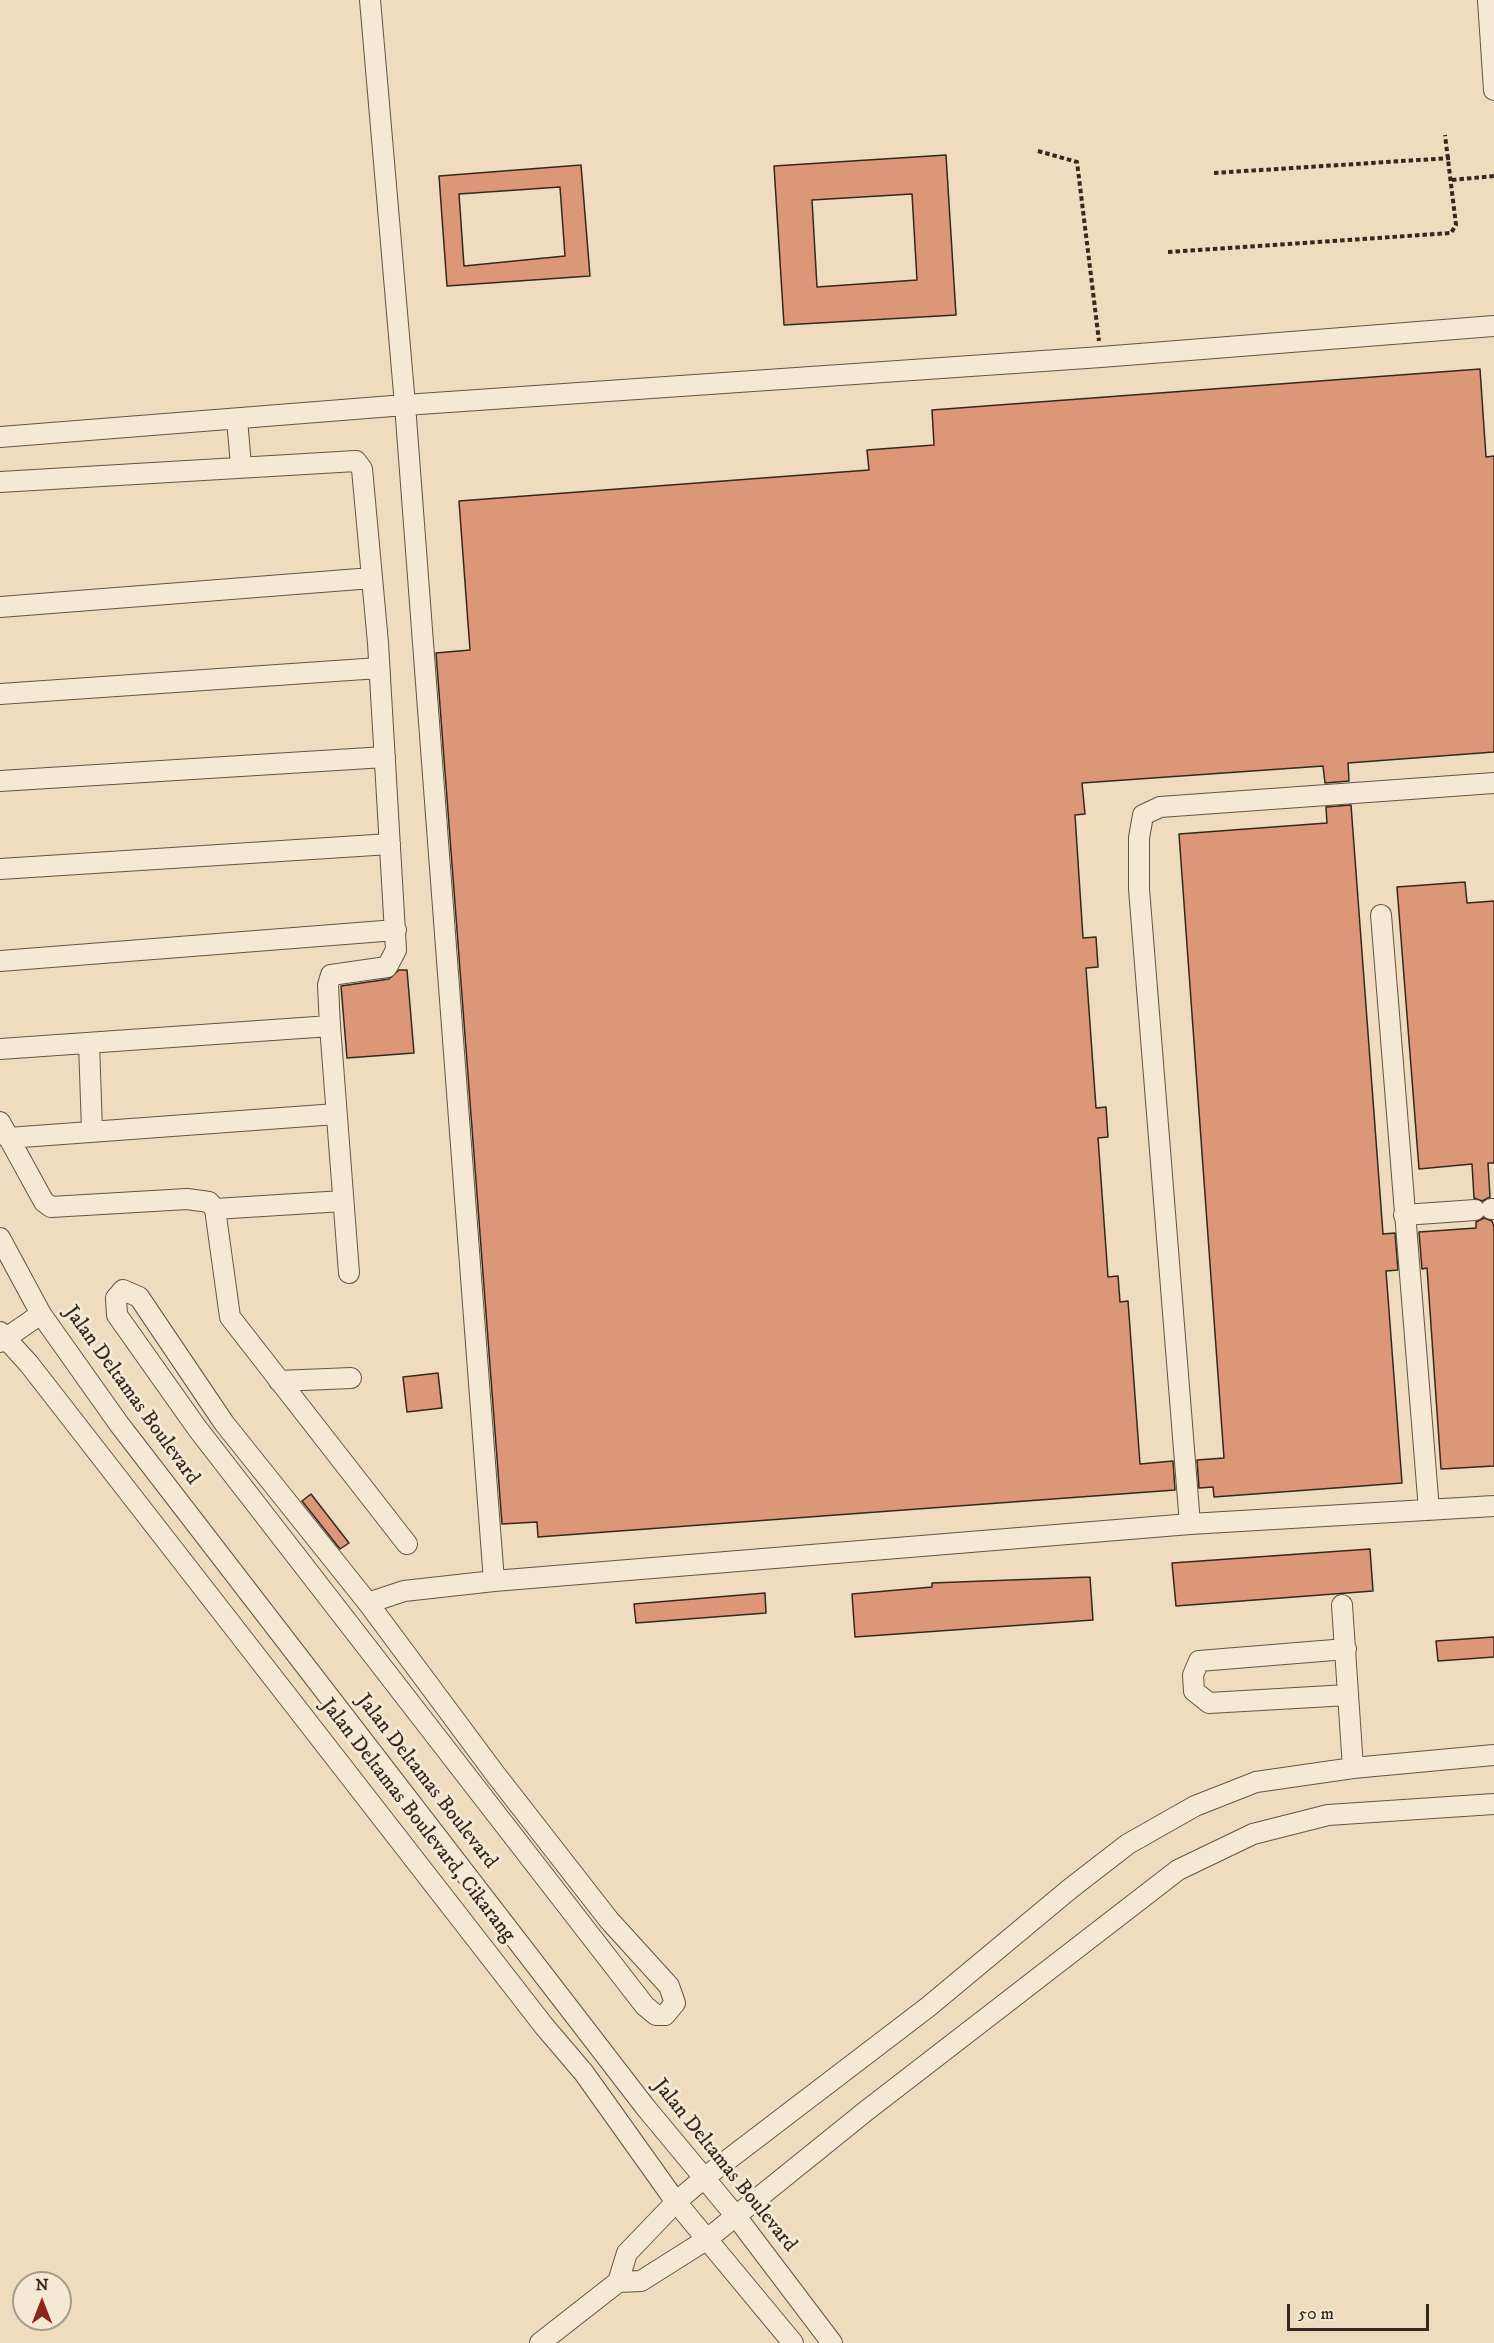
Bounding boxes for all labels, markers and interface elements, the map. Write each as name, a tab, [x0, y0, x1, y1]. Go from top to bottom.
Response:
street label: Jalan Deltamas Boulevard	[58, 1302, 204, 1490]
street label: Jalan Deltamas Boulevard	[350, 1690, 502, 1874]
street label: Jalan Deltamas Boulevard, Cikarang	[314, 1694, 520, 1948]
street label: Jalan Deltamas Boulevard	[647, 2075, 801, 2257]
north arrow	[12, 2271, 72, 2331]
text: N	[35, 2275, 49, 2295]
scale bar	[1290, 2292, 1432, 2330]
text: 50 m	[1298, 2303, 1334, 2325]

